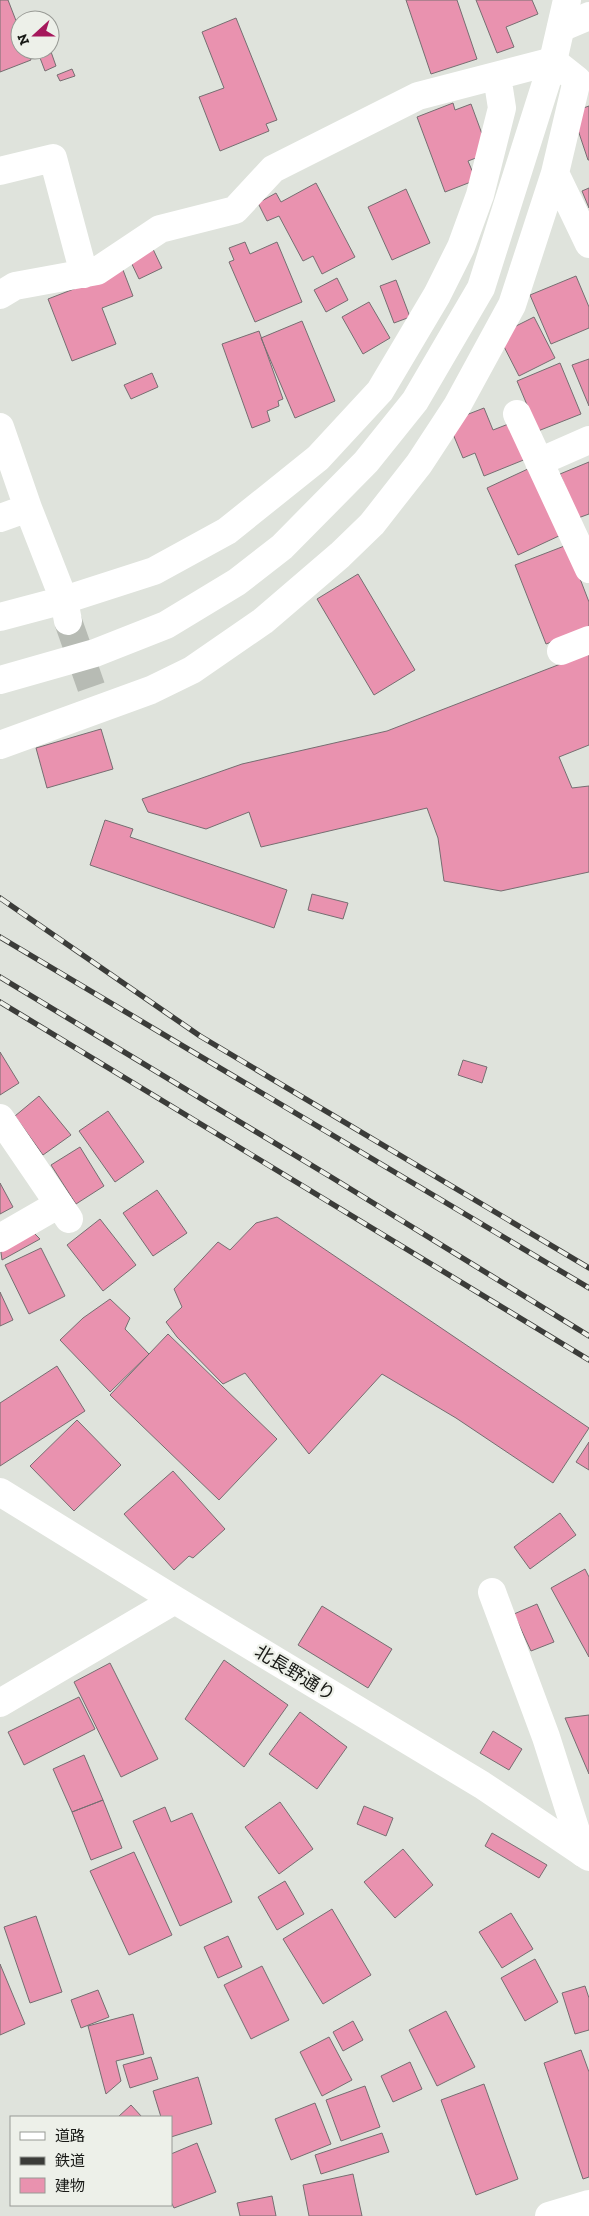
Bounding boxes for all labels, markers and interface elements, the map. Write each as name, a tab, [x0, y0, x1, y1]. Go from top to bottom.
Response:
north arrow	[10, 10, 60, 60]
text: N	[13, 31, 33, 47]
street label: 北長野通り	[251, 1640, 339, 1706]
legend	[10, 2116, 172, 2206]
text: 道路	[55, 2127, 85, 2145]
text: 鉄道	[55, 2152, 85, 2170]
text: 建物	[55, 2177, 85, 2195]

